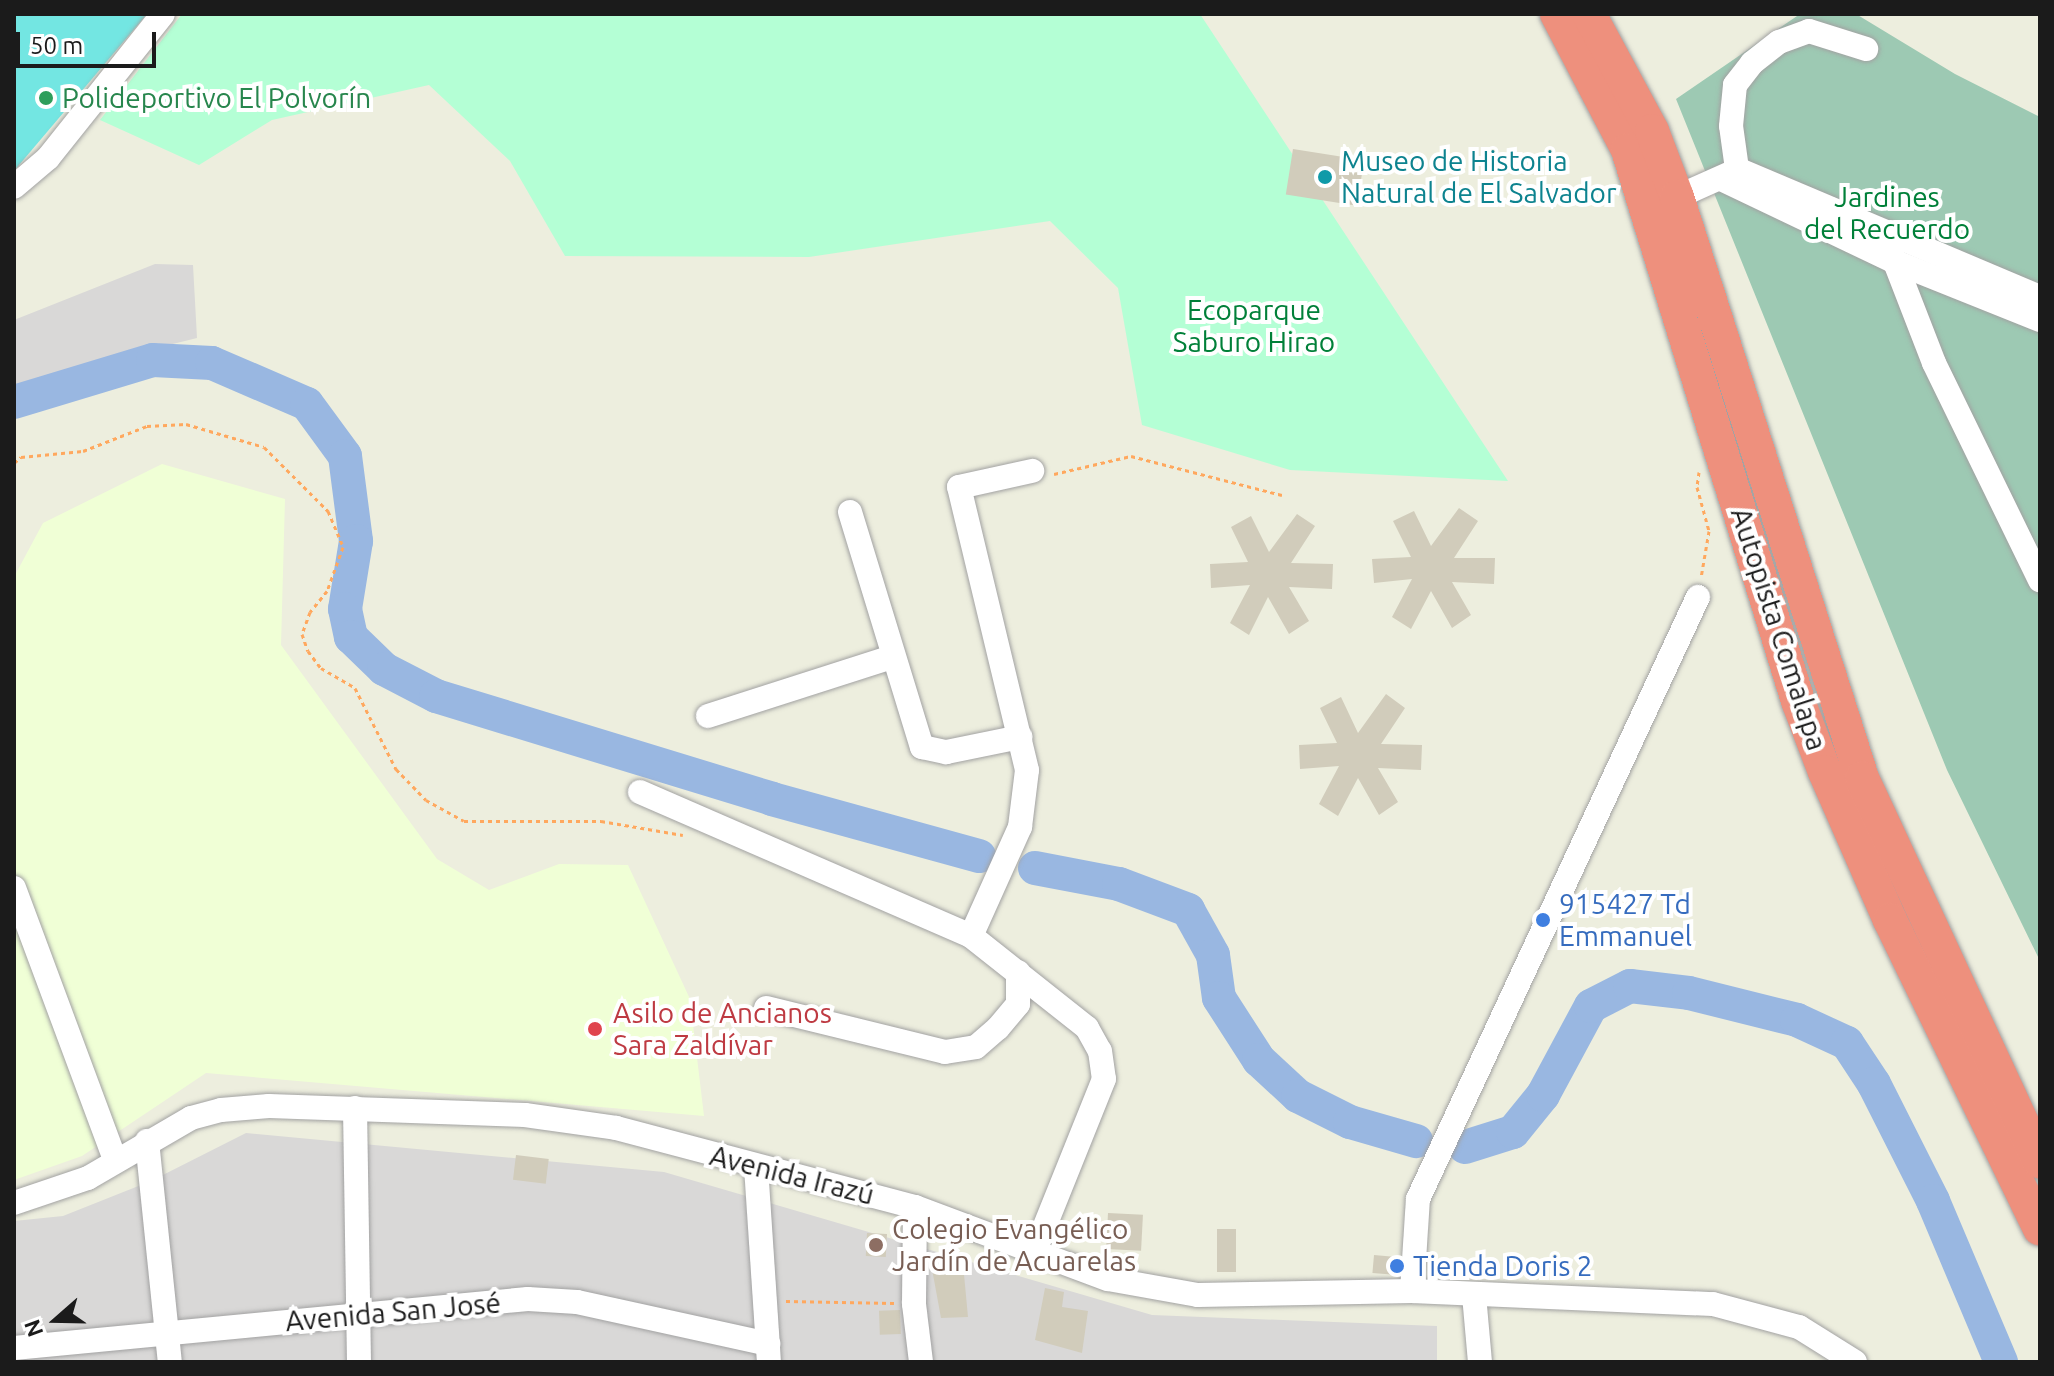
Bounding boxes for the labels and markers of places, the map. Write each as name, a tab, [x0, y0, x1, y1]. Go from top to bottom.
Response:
place label: Polideportivo El Polvorín	[62, 81, 371, 115]
marker: Polideportivo El Polvorín	[37, 89, 55, 107]
place label: Museo de Historia Natural de El Salvador	[1341, 144, 1617, 210]
marker: Museo de Historia Natural de El Salvador	[1316, 168, 1334, 186]
place label: 915427 Td Emmanuel	[1559, 887, 1692, 953]
marker: 915427 Td Emmanuel	[1534, 911, 1552, 929]
place label: Asilo de Ancianos Sara Zaldívar	[613, 996, 832, 1062]
marker: Asilo de Ancianos Sara Zaldívar	[584, 1018, 606, 1040]
place label: Colegio Evangélico Jardín de Acuarelas	[892, 1212, 1136, 1278]
marker: Colegio Evangélico Jardín de Acuarelas	[867, 1236, 885, 1254]
place label: Tienda Doris 2	[1413, 1249, 1593, 1283]
marker: Tienda Doris 2	[1388, 1257, 1406, 1275]

